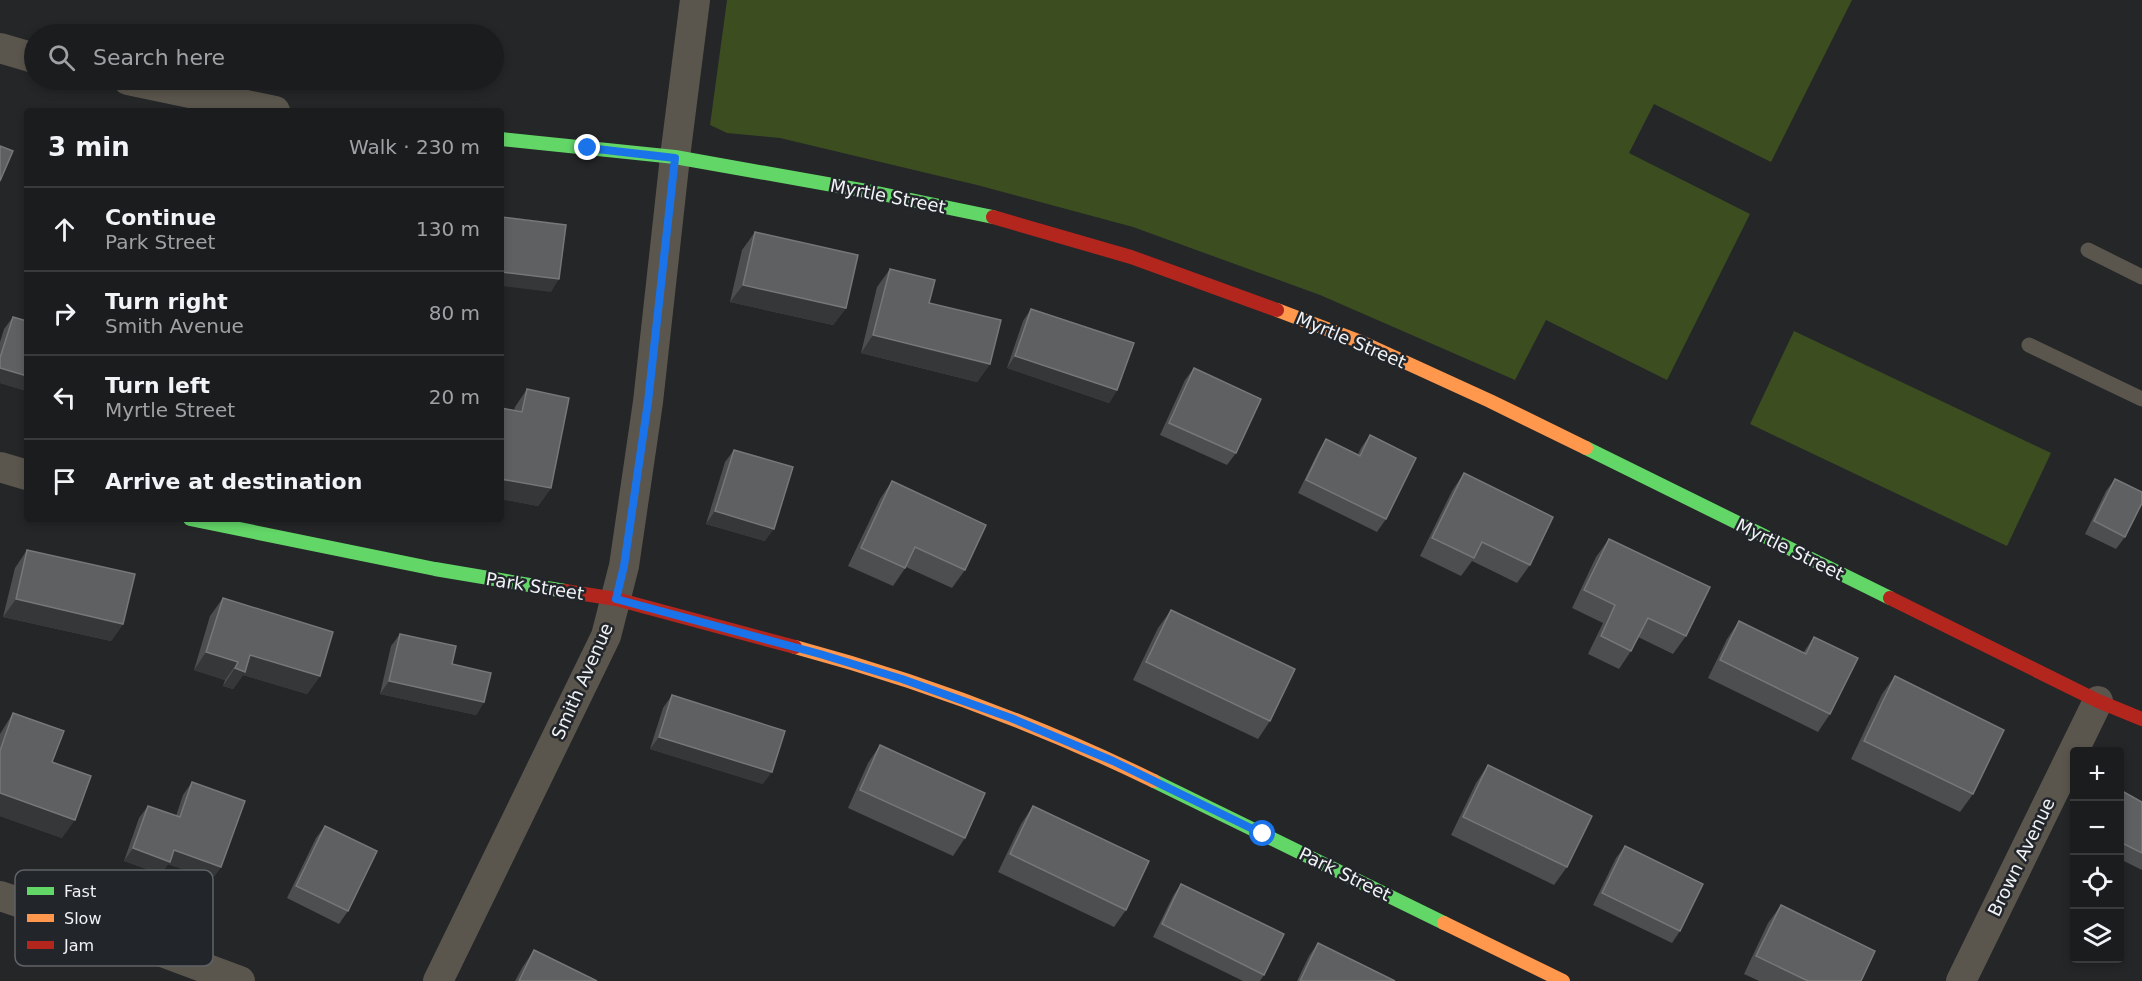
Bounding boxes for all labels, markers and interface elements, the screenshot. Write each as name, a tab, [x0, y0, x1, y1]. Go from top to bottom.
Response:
search box	[24, 24, 504, 90]
icon: search	[45, 41, 78, 74]
text: Search here	[93, 45, 225, 70]
text: 3 min	[48, 132, 130, 162]
route end	[574, 134, 600, 160]
text: Walk · 230 m	[349, 135, 480, 159]
street label: Myrtle Street	[829, 175, 947, 217]
text: Continue	[105, 205, 216, 230]
icon: ahead	[48, 213, 81, 246]
text: 130 m	[416, 217, 480, 241]
text: Park Street	[105, 230, 215, 254]
text: Turn right	[105, 289, 228, 314]
icon: right	[48, 297, 81, 330]
text: 80 m	[429, 301, 480, 325]
street label: Myrtle Street	[1293, 307, 1409, 373]
text: Smith Avenue	[105, 314, 244, 338]
text: Turn left	[105, 373, 210, 398]
icon: left	[48, 381, 81, 414]
text: 20 m	[429, 385, 480, 409]
text: Myrtle Street	[105, 398, 235, 422]
icon: arrive	[48, 465, 81, 498]
text: Arrive at destination	[105, 469, 362, 494]
street label: Myrtle Street	[1733, 514, 1847, 584]
street label: Park Street	[484, 568, 586, 604]
street label: Smith Avenue	[547, 620, 617, 742]
map controls	[2070, 747, 2124, 963]
button: +	[2070, 747, 2124, 801]
street label: Brown Avenue	[1983, 794, 2059, 920]
button: −	[2070, 801, 2124, 855]
route start	[1249, 820, 1275, 846]
street label: Park Street	[1296, 843, 1394, 905]
button: locate	[2070, 855, 2124, 909]
legend	[15, 870, 213, 966]
text: Fast	[64, 882, 96, 901]
text: Slow	[64, 909, 101, 928]
button: layers	[2070, 909, 2124, 963]
text: Jam	[63, 936, 94, 955]

